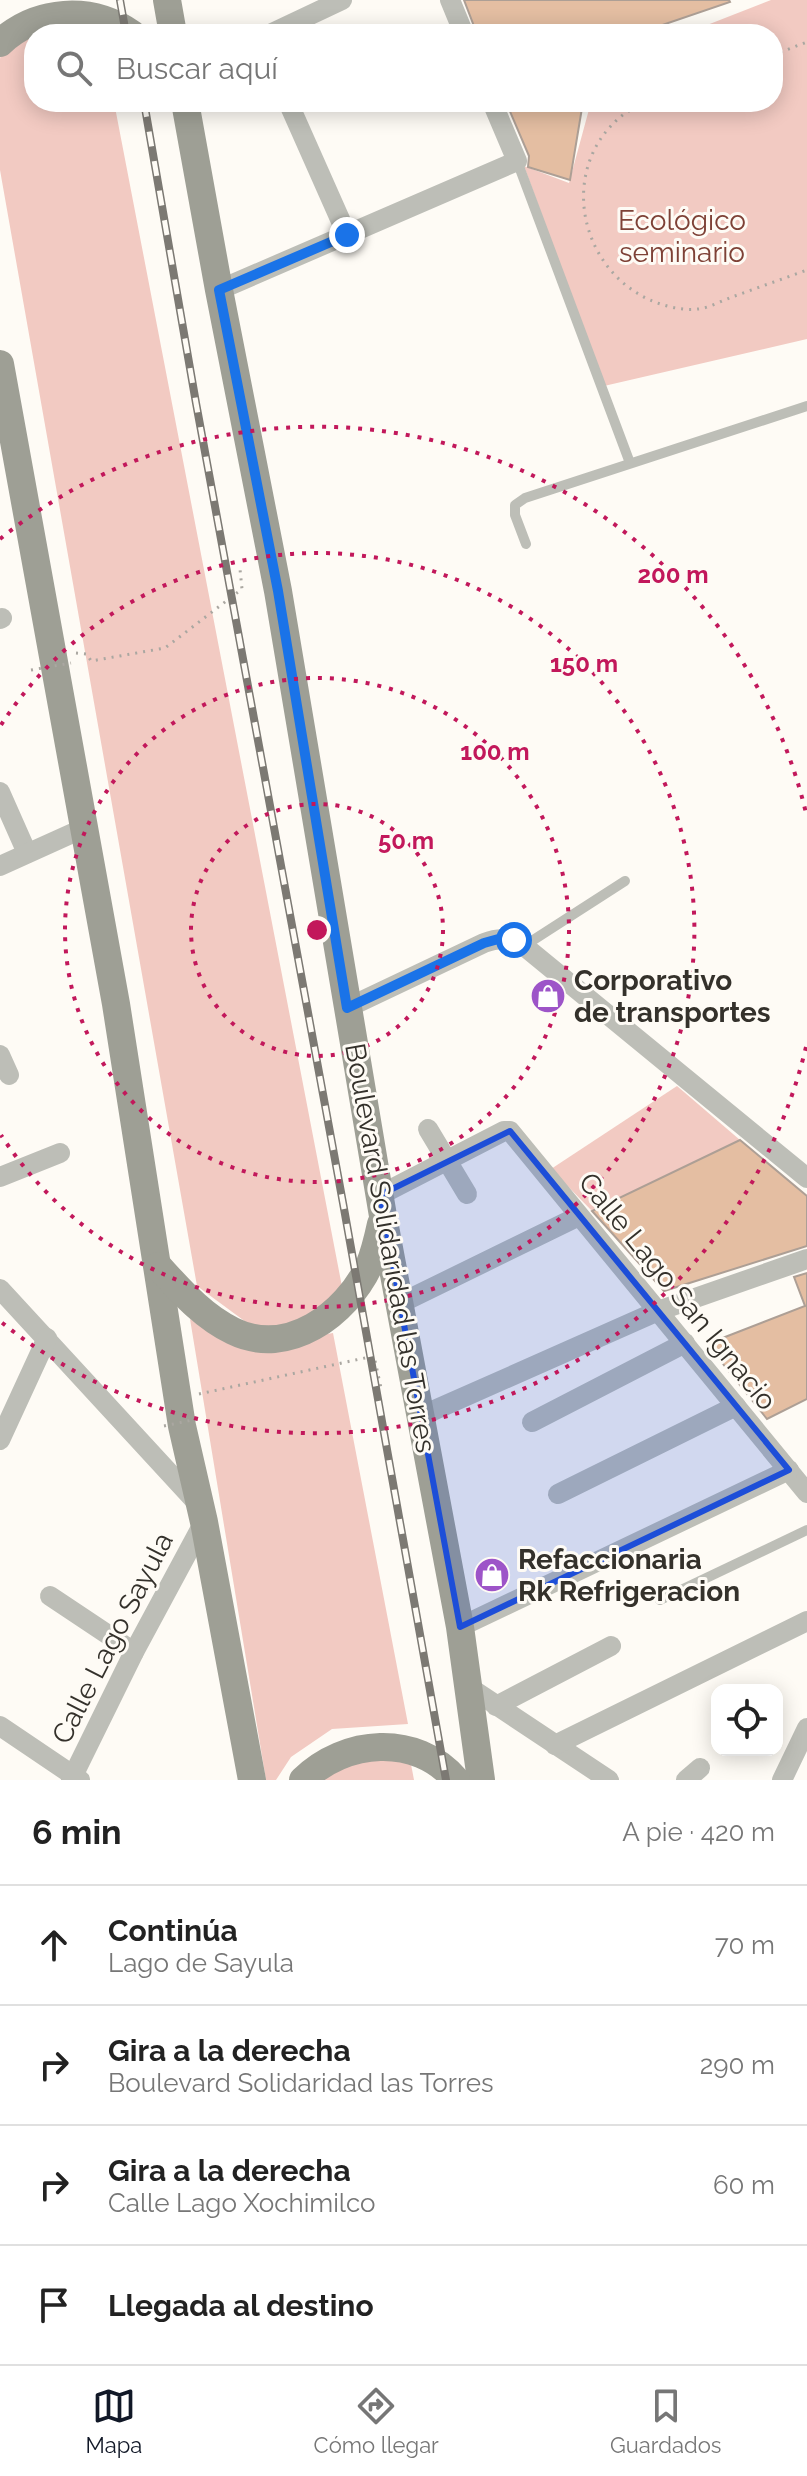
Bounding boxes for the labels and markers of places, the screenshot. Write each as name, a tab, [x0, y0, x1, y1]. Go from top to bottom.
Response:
centre of rings	[303, 916, 331, 944]
place label: Corporativo de transportes	[574, 964, 771, 1029]
shop icon: Corporativo de transportes	[529, 977, 567, 1015]
place label: Refaccionaria Rk Refrigeracion	[518, 1543, 740, 1608]
shop icon: Refaccionaria Rk Refrigeracion	[473, 1556, 511, 1594]

